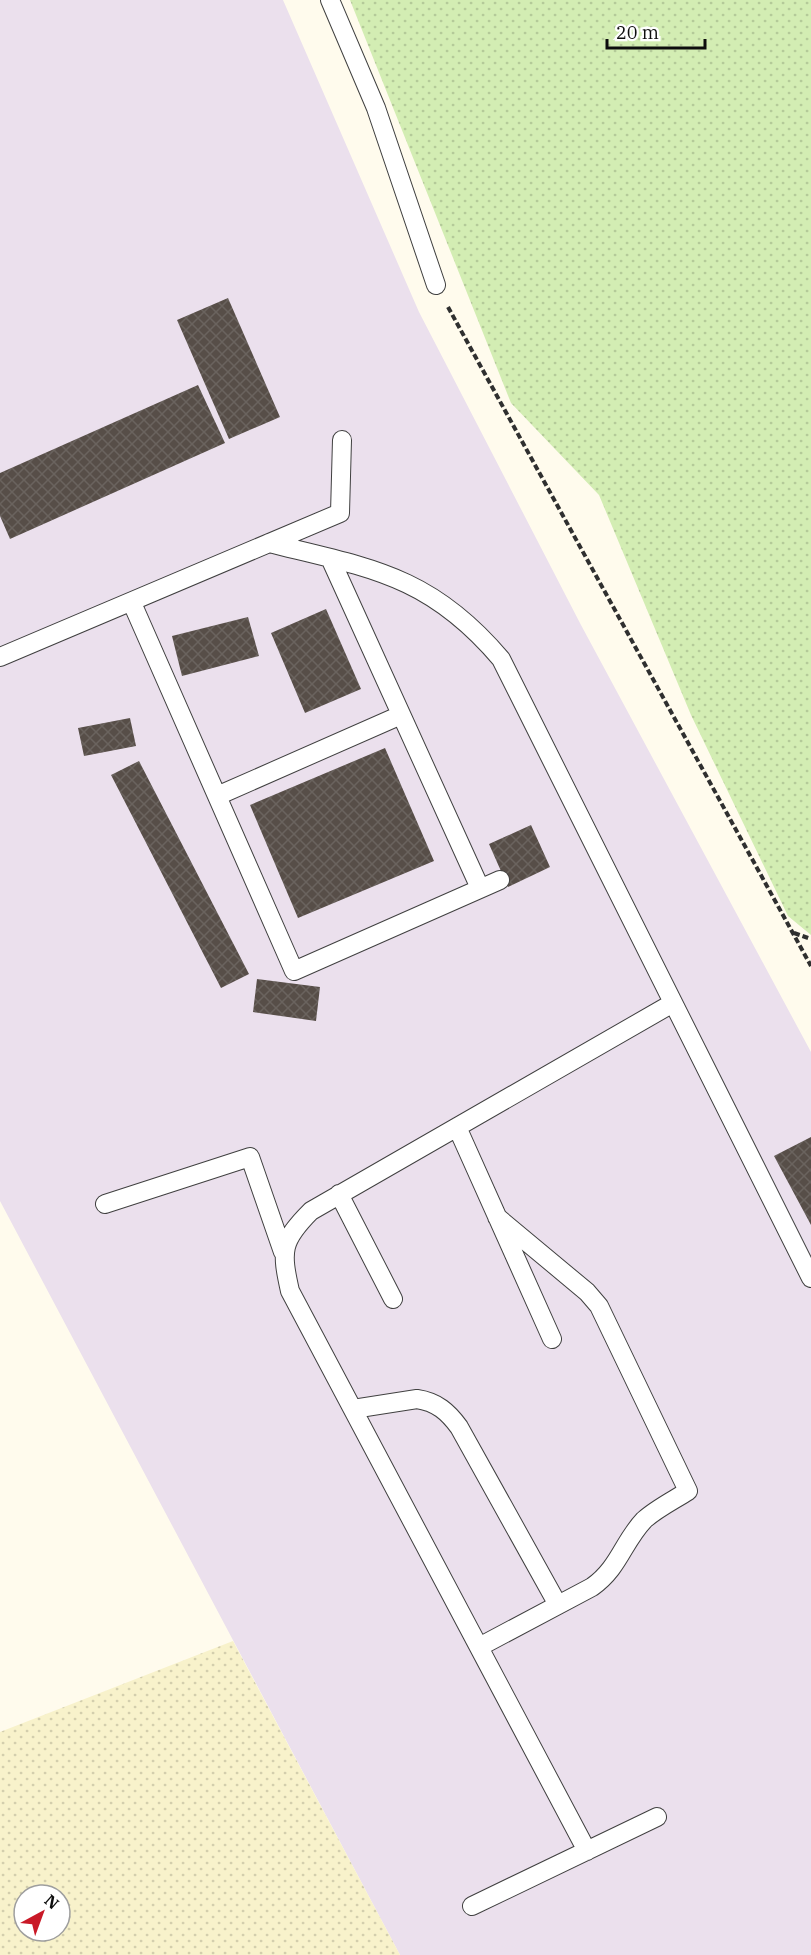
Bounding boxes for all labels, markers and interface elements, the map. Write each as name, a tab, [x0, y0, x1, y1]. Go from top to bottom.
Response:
scale bar	[607, 12, 704, 50]
text: 20 m	[616, 21, 659, 44]
north arrow	[12, 1883, 72, 1943]
text: N	[41, 1890, 63, 1913]

